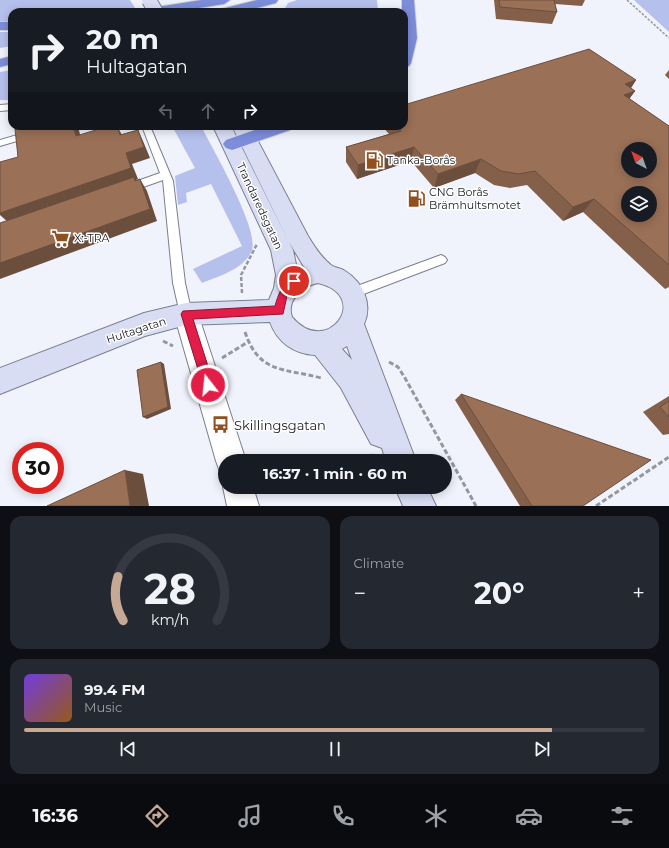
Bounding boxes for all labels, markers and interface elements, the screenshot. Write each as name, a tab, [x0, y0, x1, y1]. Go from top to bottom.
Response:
text: 20 m	[86, 22, 159, 56]
icon: right	[20, 24, 72, 76]
text: Hultagatan	[86, 56, 188, 78]
icon: left	[155, 100, 177, 122]
icon: ahead	[197, 100, 219, 122]
icon: right	[239, 100, 261, 122]
north arrow	[621, 142, 657, 178]
map controls	[621, 142, 657, 222]
fuel station icon: Tanka-Borås	[364, 150, 384, 170]
place label: Tanka-Borås	[387, 153, 456, 167]
street label: Trandaredsgatan	[234, 160, 286, 252]
place label: CNG Borås Brämhultsmotet	[429, 185, 521, 212]
button: layers	[621, 186, 657, 222]
fuel station icon: CNG Borås Brämhultsmotet	[406, 188, 426, 208]
supermarket icon: X:-TRA	[51, 228, 71, 248]
place label: X:-TRA	[74, 231, 110, 245]
pin	[277, 264, 311, 298]
icon: arrive	[283, 270, 305, 292]
street label: Hultagatan	[104, 314, 168, 346]
position arrow	[187, 364, 229, 406]
bus stop icon: Skillingsgatan	[211, 415, 231, 435]
place label: Skillingsgatan	[234, 417, 326, 433]
speed limit sign: 30	[12, 442, 64, 494]
text: 16:37 · 1 min · 60 m	[263, 464, 407, 483]
text: Climate	[354, 555, 404, 571]
text: 28	[144, 563, 196, 613]
text: 20°	[474, 575, 525, 612]
text: −	[354, 580, 366, 607]
text: +	[632, 580, 645, 607]
text: km/h	[151, 610, 189, 628]
text: 99.4 FM	[84, 680, 145, 699]
text: Music	[84, 699, 122, 715]
icon: previous	[117, 738, 139, 760]
icon: pause	[324, 738, 346, 760]
icon: next	[531, 738, 553, 760]
icon: directions	[143, 802, 171, 830]
icon: music	[236, 802, 264, 830]
icon: phone	[329, 802, 357, 830]
icon: climate	[422, 802, 450, 830]
icon: car	[515, 802, 543, 830]
icon: filters	[608, 802, 636, 830]
text: 16:36	[33, 805, 78, 827]

